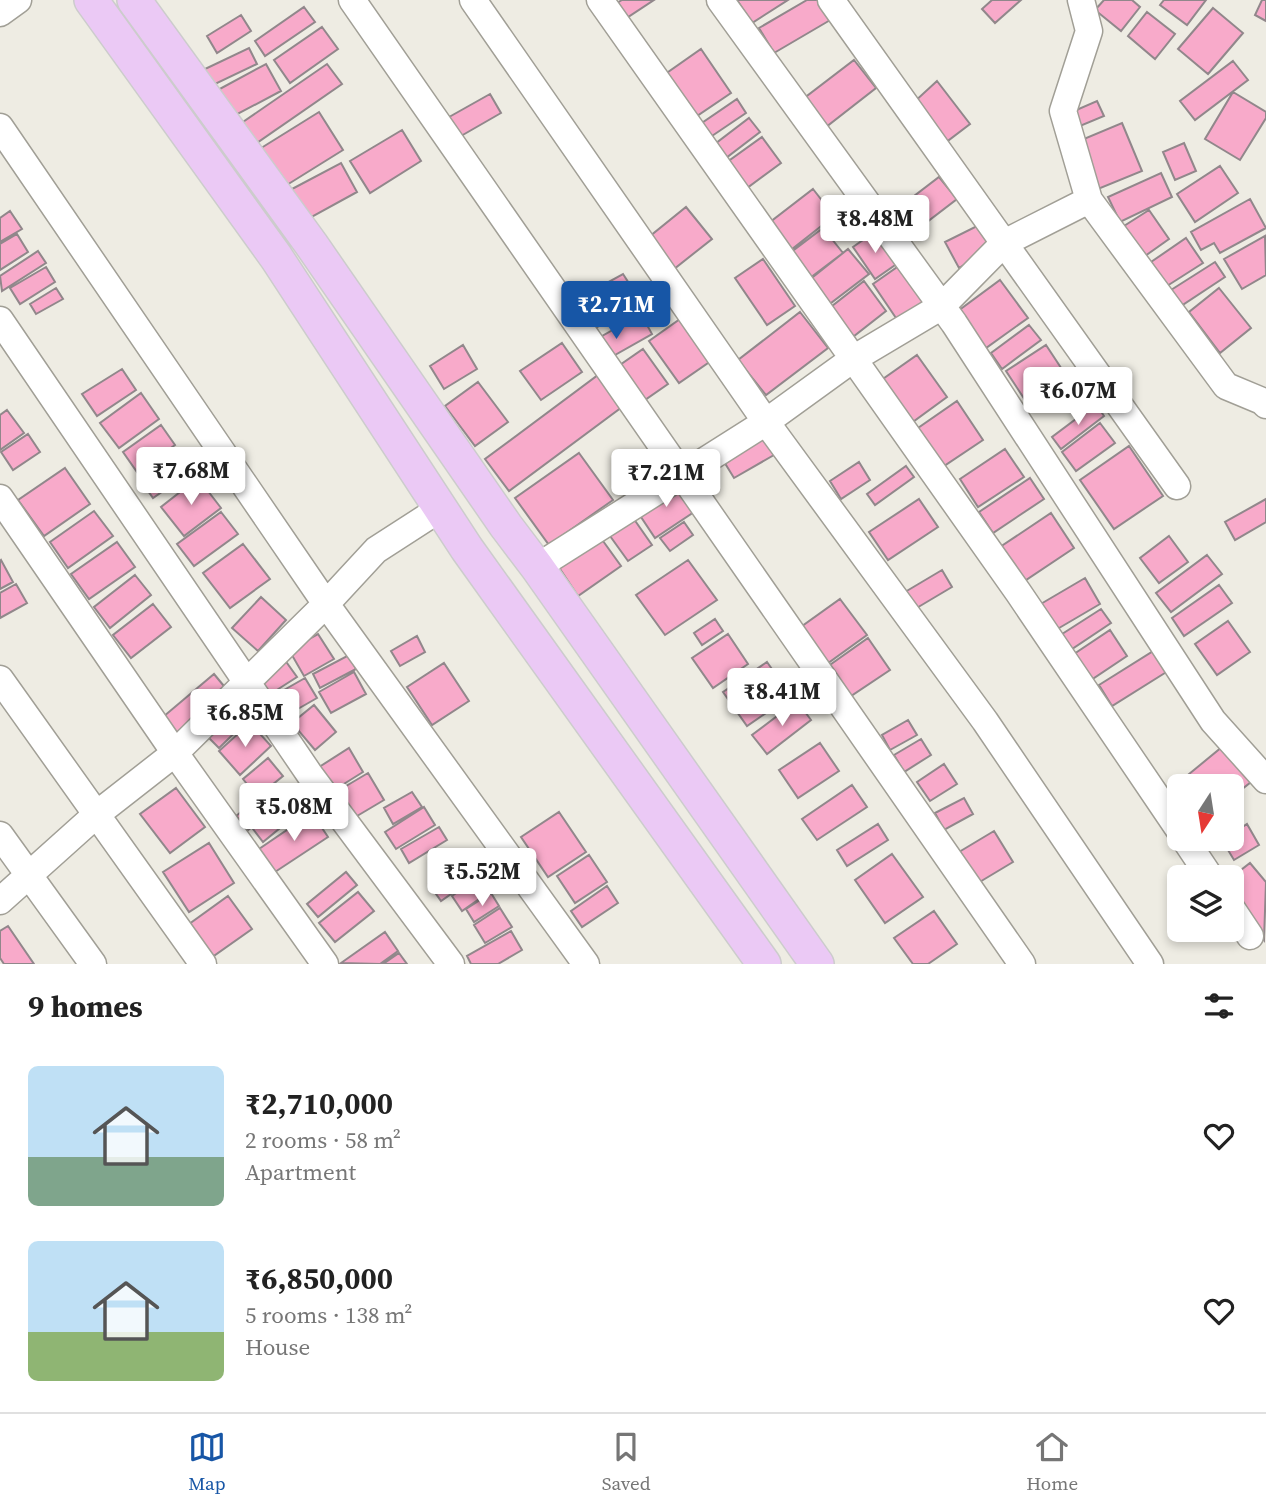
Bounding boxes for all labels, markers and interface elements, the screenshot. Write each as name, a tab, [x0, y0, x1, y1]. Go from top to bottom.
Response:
pin: ₹8.48M	[818, 196, 932, 255]
text: ₹8.48M	[836, 202, 914, 234]
pin: ₹2.71M	[559, 282, 673, 341]
text: ₹2.71M	[577, 288, 655, 320]
pin: ₹6.07M	[1021, 368, 1135, 427]
text: ₹6.07M	[1039, 374, 1117, 406]
pin: ₹7.68M	[134, 448, 248, 507]
pin: ₹7.21M	[609, 449, 723, 509]
text: ₹7.68M	[152, 454, 230, 486]
text: ₹7.21M	[627, 456, 705, 488]
pin: ₹8.41M	[725, 668, 839, 728]
text: ₹8.41M	[743, 675, 821, 707]
pin: ₹6.85M	[188, 690, 302, 749]
text: ₹6.85M	[206, 696, 284, 728]
north arrow	[1167, 774, 1244, 850]
map controls	[1167, 774, 1244, 942]
pin: ₹5.08M	[237, 784, 351, 843]
text: ₹5.08M	[255, 790, 333, 822]
pin: ₹5.52M	[425, 848, 539, 908]
text: ₹5.52M	[443, 855, 521, 887]
button: layers	[1167, 865, 1244, 942]
text: 9 homes	[28, 986, 143, 1027]
icon: filters	[1200, 987, 1238, 1025]
text: ₹2,710,000	[245, 1083, 393, 1124]
icon: home	[84, 1094, 168, 1178]
icon: heart	[1200, 1117, 1238, 1155]
text: 2 rooms · 58 m²	[245, 1124, 401, 1156]
text: Apartment	[245, 1156, 356, 1188]
text: ₹6,850,000	[245, 1258, 393, 1299]
icon: home	[84, 1269, 168, 1353]
icon: heart	[1200, 1292, 1238, 1330]
text: 5 rooms · 138 m²	[245, 1299, 412, 1331]
text: House	[245, 1331, 310, 1363]
tab: Map	[188, 1428, 226, 1496]
tab: Saved	[602, 1428, 650, 1496]
tab: Home	[1026, 1428, 1078, 1496]

